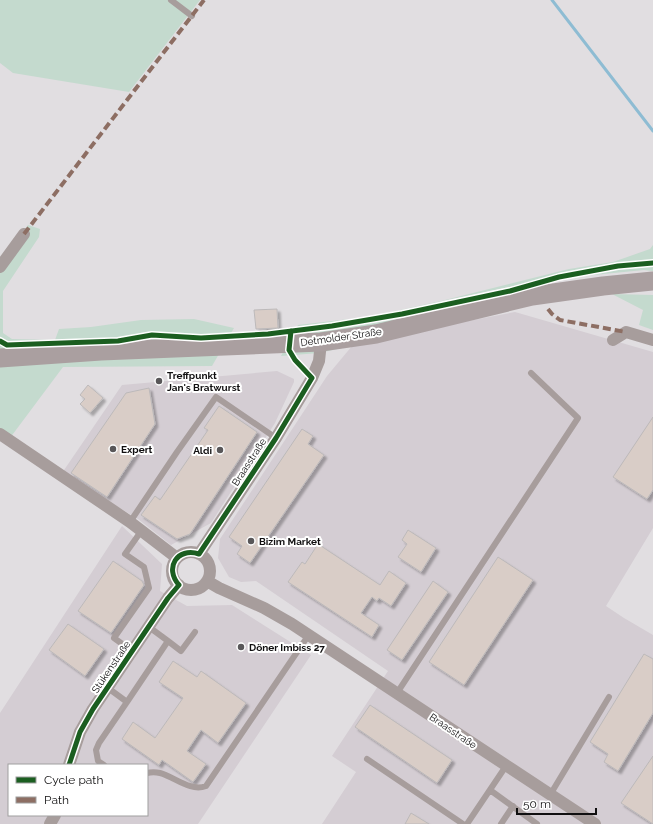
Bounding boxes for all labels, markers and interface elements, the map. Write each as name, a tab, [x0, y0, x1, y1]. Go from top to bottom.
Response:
street label: Detmolder Straße	[300, 326, 382, 348]
place label: Treffpunkt Jan's Bratwurst	[167, 370, 241, 393]
marker: Treffpunkt Jan's Bratwurst	[154, 376, 164, 386]
street label: Braasstraße	[230, 436, 268, 488]
marker: Expert	[108, 444, 118, 454]
place label: Expert	[121, 444, 153, 455]
place label: Aldi	[193, 445, 212, 456]
marker: Aldi	[215, 445, 225, 455]
marker: Bizim Market	[246, 536, 256, 546]
place label: Bizim Market	[259, 536, 321, 547]
street label: Stükenstraße	[90, 639, 133, 695]
marker: Döner Imbiss 27	[236, 642, 246, 652]
place label: Döner Imbiss 27	[249, 642, 325, 653]
street label: Braasstraße	[427, 711, 479, 751]
legend	[8, 764, 148, 816]
text: Cycle path	[44, 773, 103, 787]
scale bar	[517, 790, 596, 816]
text: Path	[44, 793, 69, 807]
text: 50 m	[523, 797, 551, 811]

